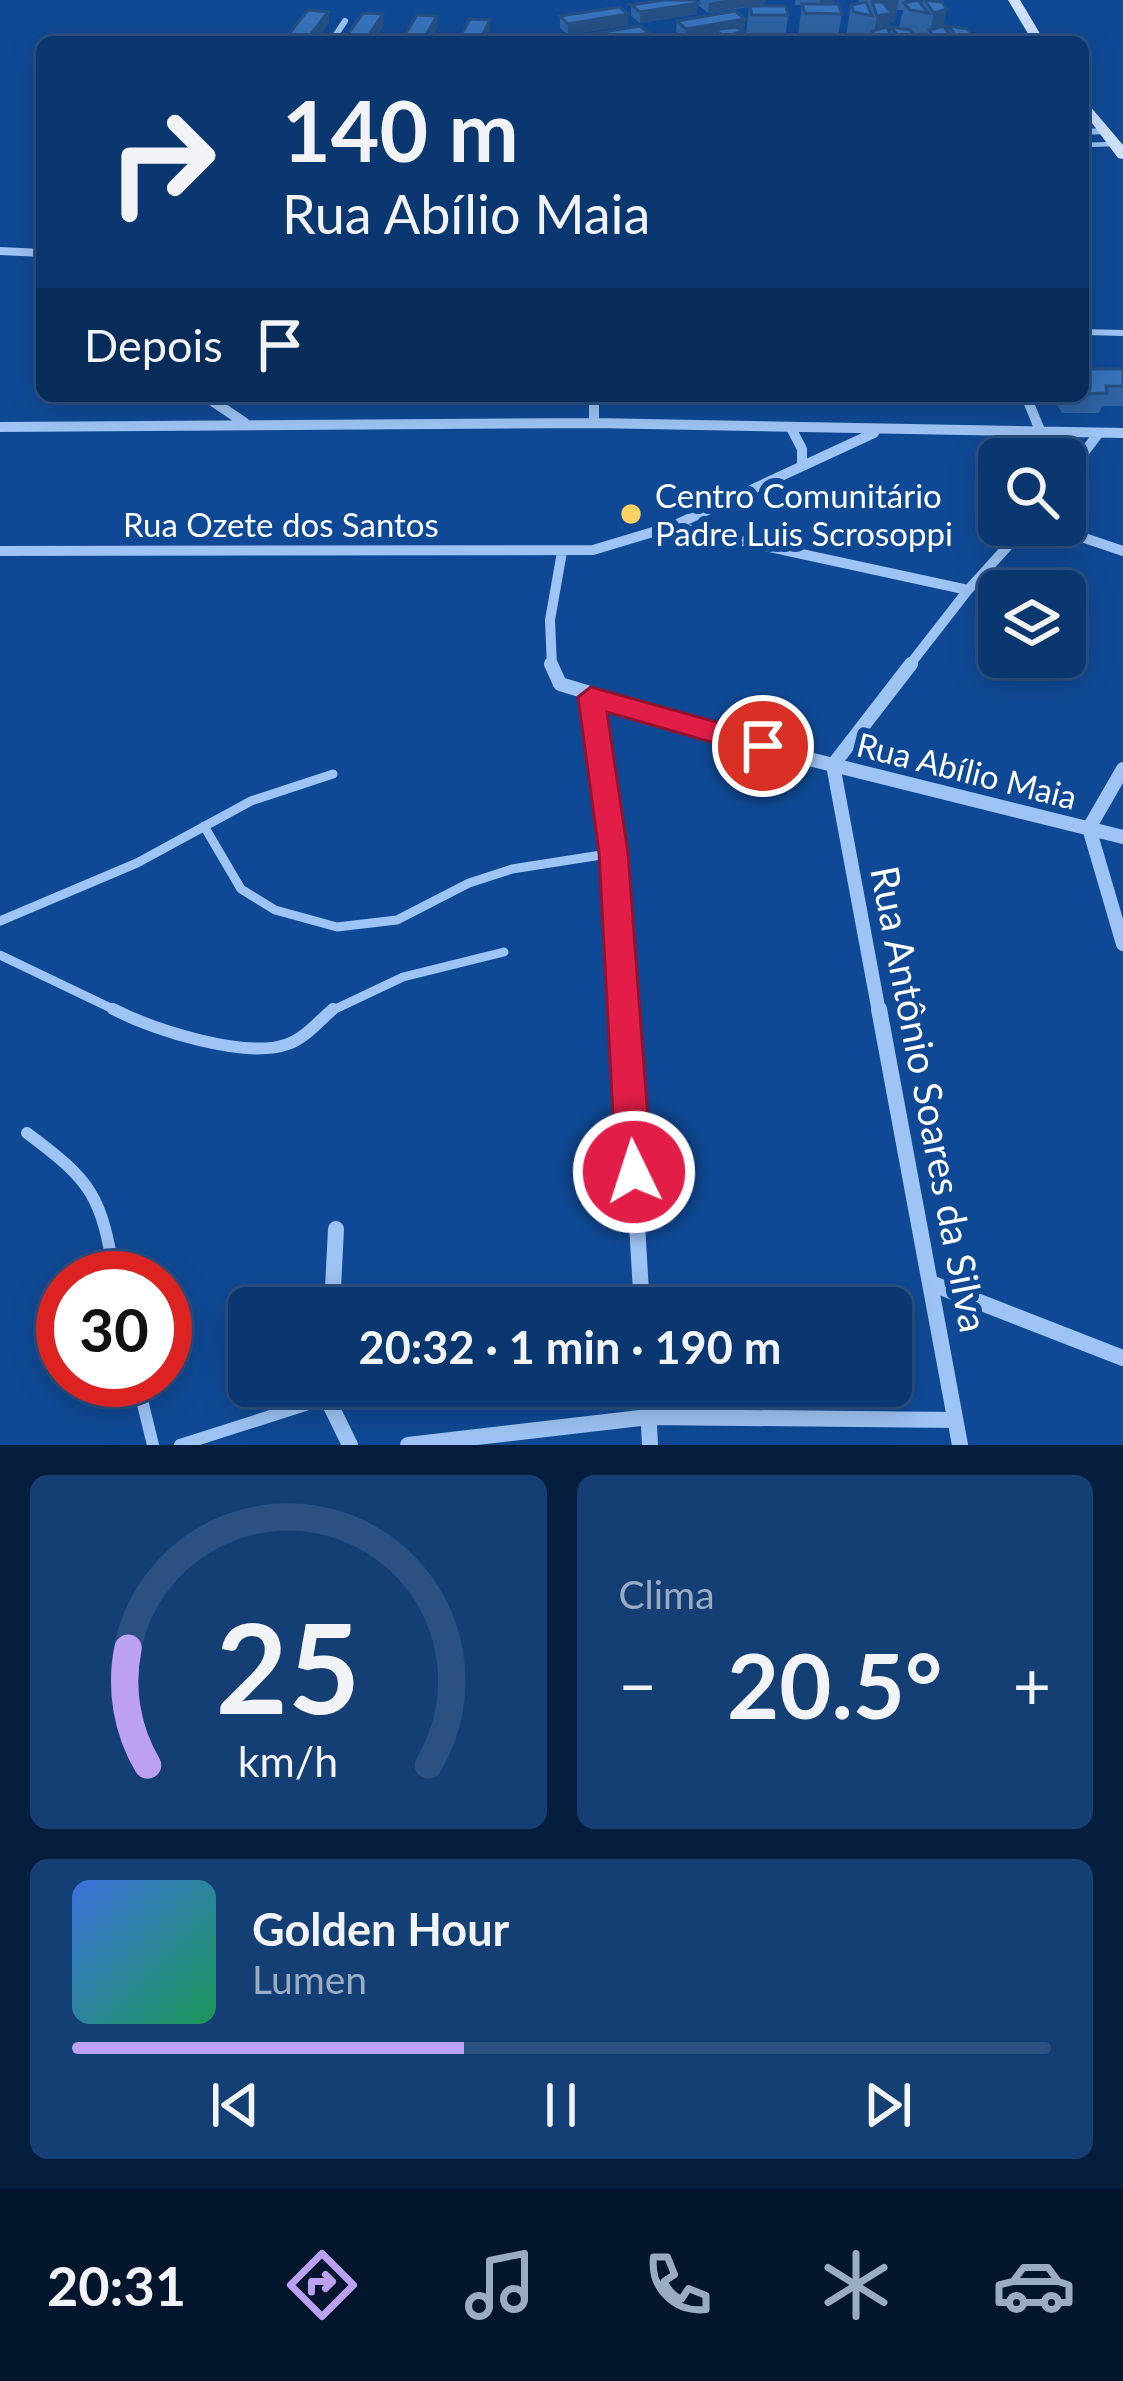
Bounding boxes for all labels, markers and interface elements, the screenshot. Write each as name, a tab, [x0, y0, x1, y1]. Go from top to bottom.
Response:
text: 140 m	[282, 79, 519, 180]
icon: right	[84, 84, 240, 240]
text: Rua Abílio Maia	[282, 181, 650, 246]
icon: arrive	[247, 312, 313, 378]
text: Depois	[84, 318, 223, 372]
map controls	[978, 438, 1086, 678]
button: search	[978, 438, 1086, 546]
place label: Centro Comunitário Padre Luis Scrosoppi	[655, 475, 953, 553]
marker: Centro Comunitário Padre Luis Scrosoppi	[618, 501, 644, 527]
street label: Rua Ozete dos Santos	[123, 504, 439, 544]
button: layers	[978, 570, 1086, 678]
pin	[712, 695, 814, 797]
icon: arrive	[730, 713, 796, 779]
street label: Rua Abílio Maia	[853, 723, 1081, 817]
street label: Rua Antônio Soares da Silva	[862, 862, 998, 1336]
position arrow	[571, 1109, 697, 1235]
speed limit sign: 30	[36, 1251, 192, 1407]
text: 20:32 · 1 min · 190 m	[359, 1320, 781, 1374]
text: Clima	[619, 1571, 715, 1617]
text: 25	[216, 1591, 361, 1741]
text: 20.5°	[727, 1630, 942, 1738]
text: −	[619, 1645, 657, 1724]
text: +	[1013, 1645, 1051, 1724]
text: km/h	[238, 1735, 338, 1786]
text: Golden Hour	[252, 1902, 509, 1956]
text: Lumen	[252, 1956, 367, 2002]
icon: previous	[202, 2072, 268, 2138]
icon: pause	[528, 2072, 594, 2138]
icon: next	[855, 2072, 921, 2138]
icon: directions	[280, 2243, 364, 2327]
icon: music	[458, 2243, 542, 2327]
icon: phone	[636, 2243, 720, 2327]
icon: climate	[814, 2243, 898, 2327]
icon: car	[992, 2243, 1076, 2327]
text: 20:31	[47, 2253, 186, 2318]

